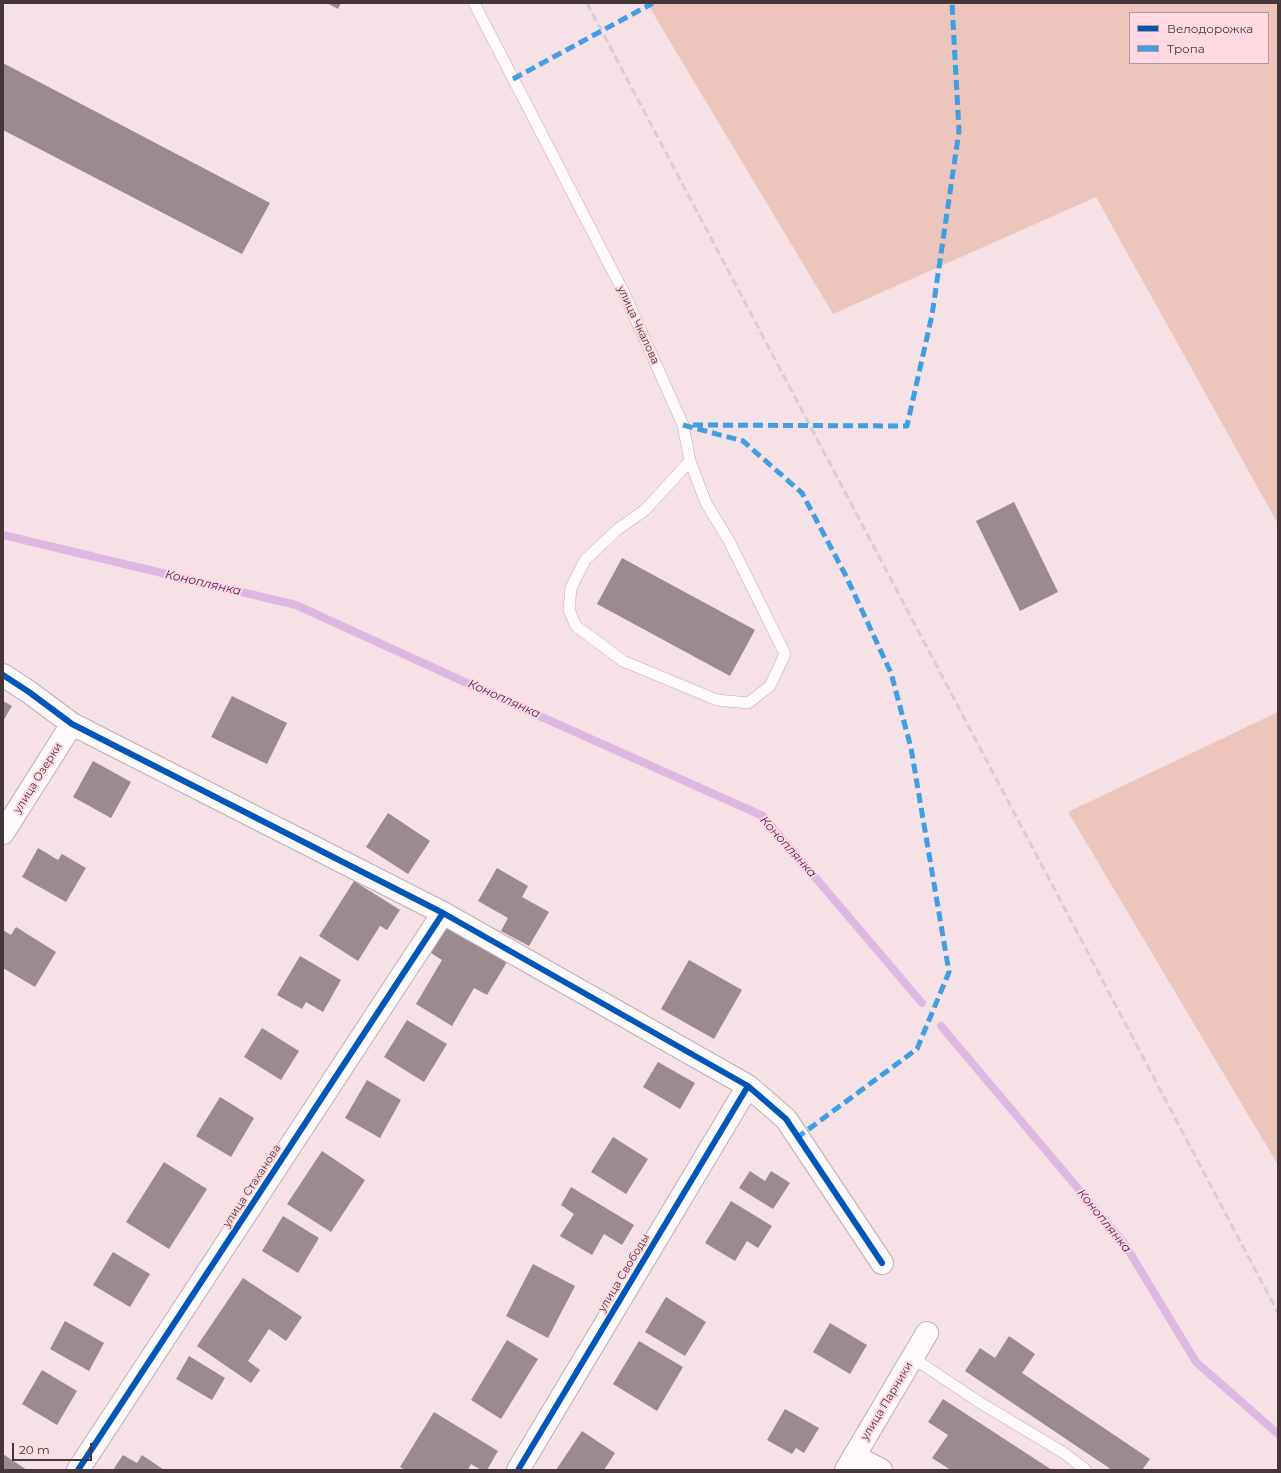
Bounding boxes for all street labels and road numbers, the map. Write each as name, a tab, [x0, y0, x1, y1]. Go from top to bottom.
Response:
street label: улица Чкалова	[614, 284, 662, 366]
street label: улица Озерки	[11, 740, 65, 816]
street label: улица Стаханова	[220, 1142, 284, 1230]
street label: улица Свободы	[595, 1232, 653, 1314]
street label: улица Парники	[858, 1359, 916, 1443]

